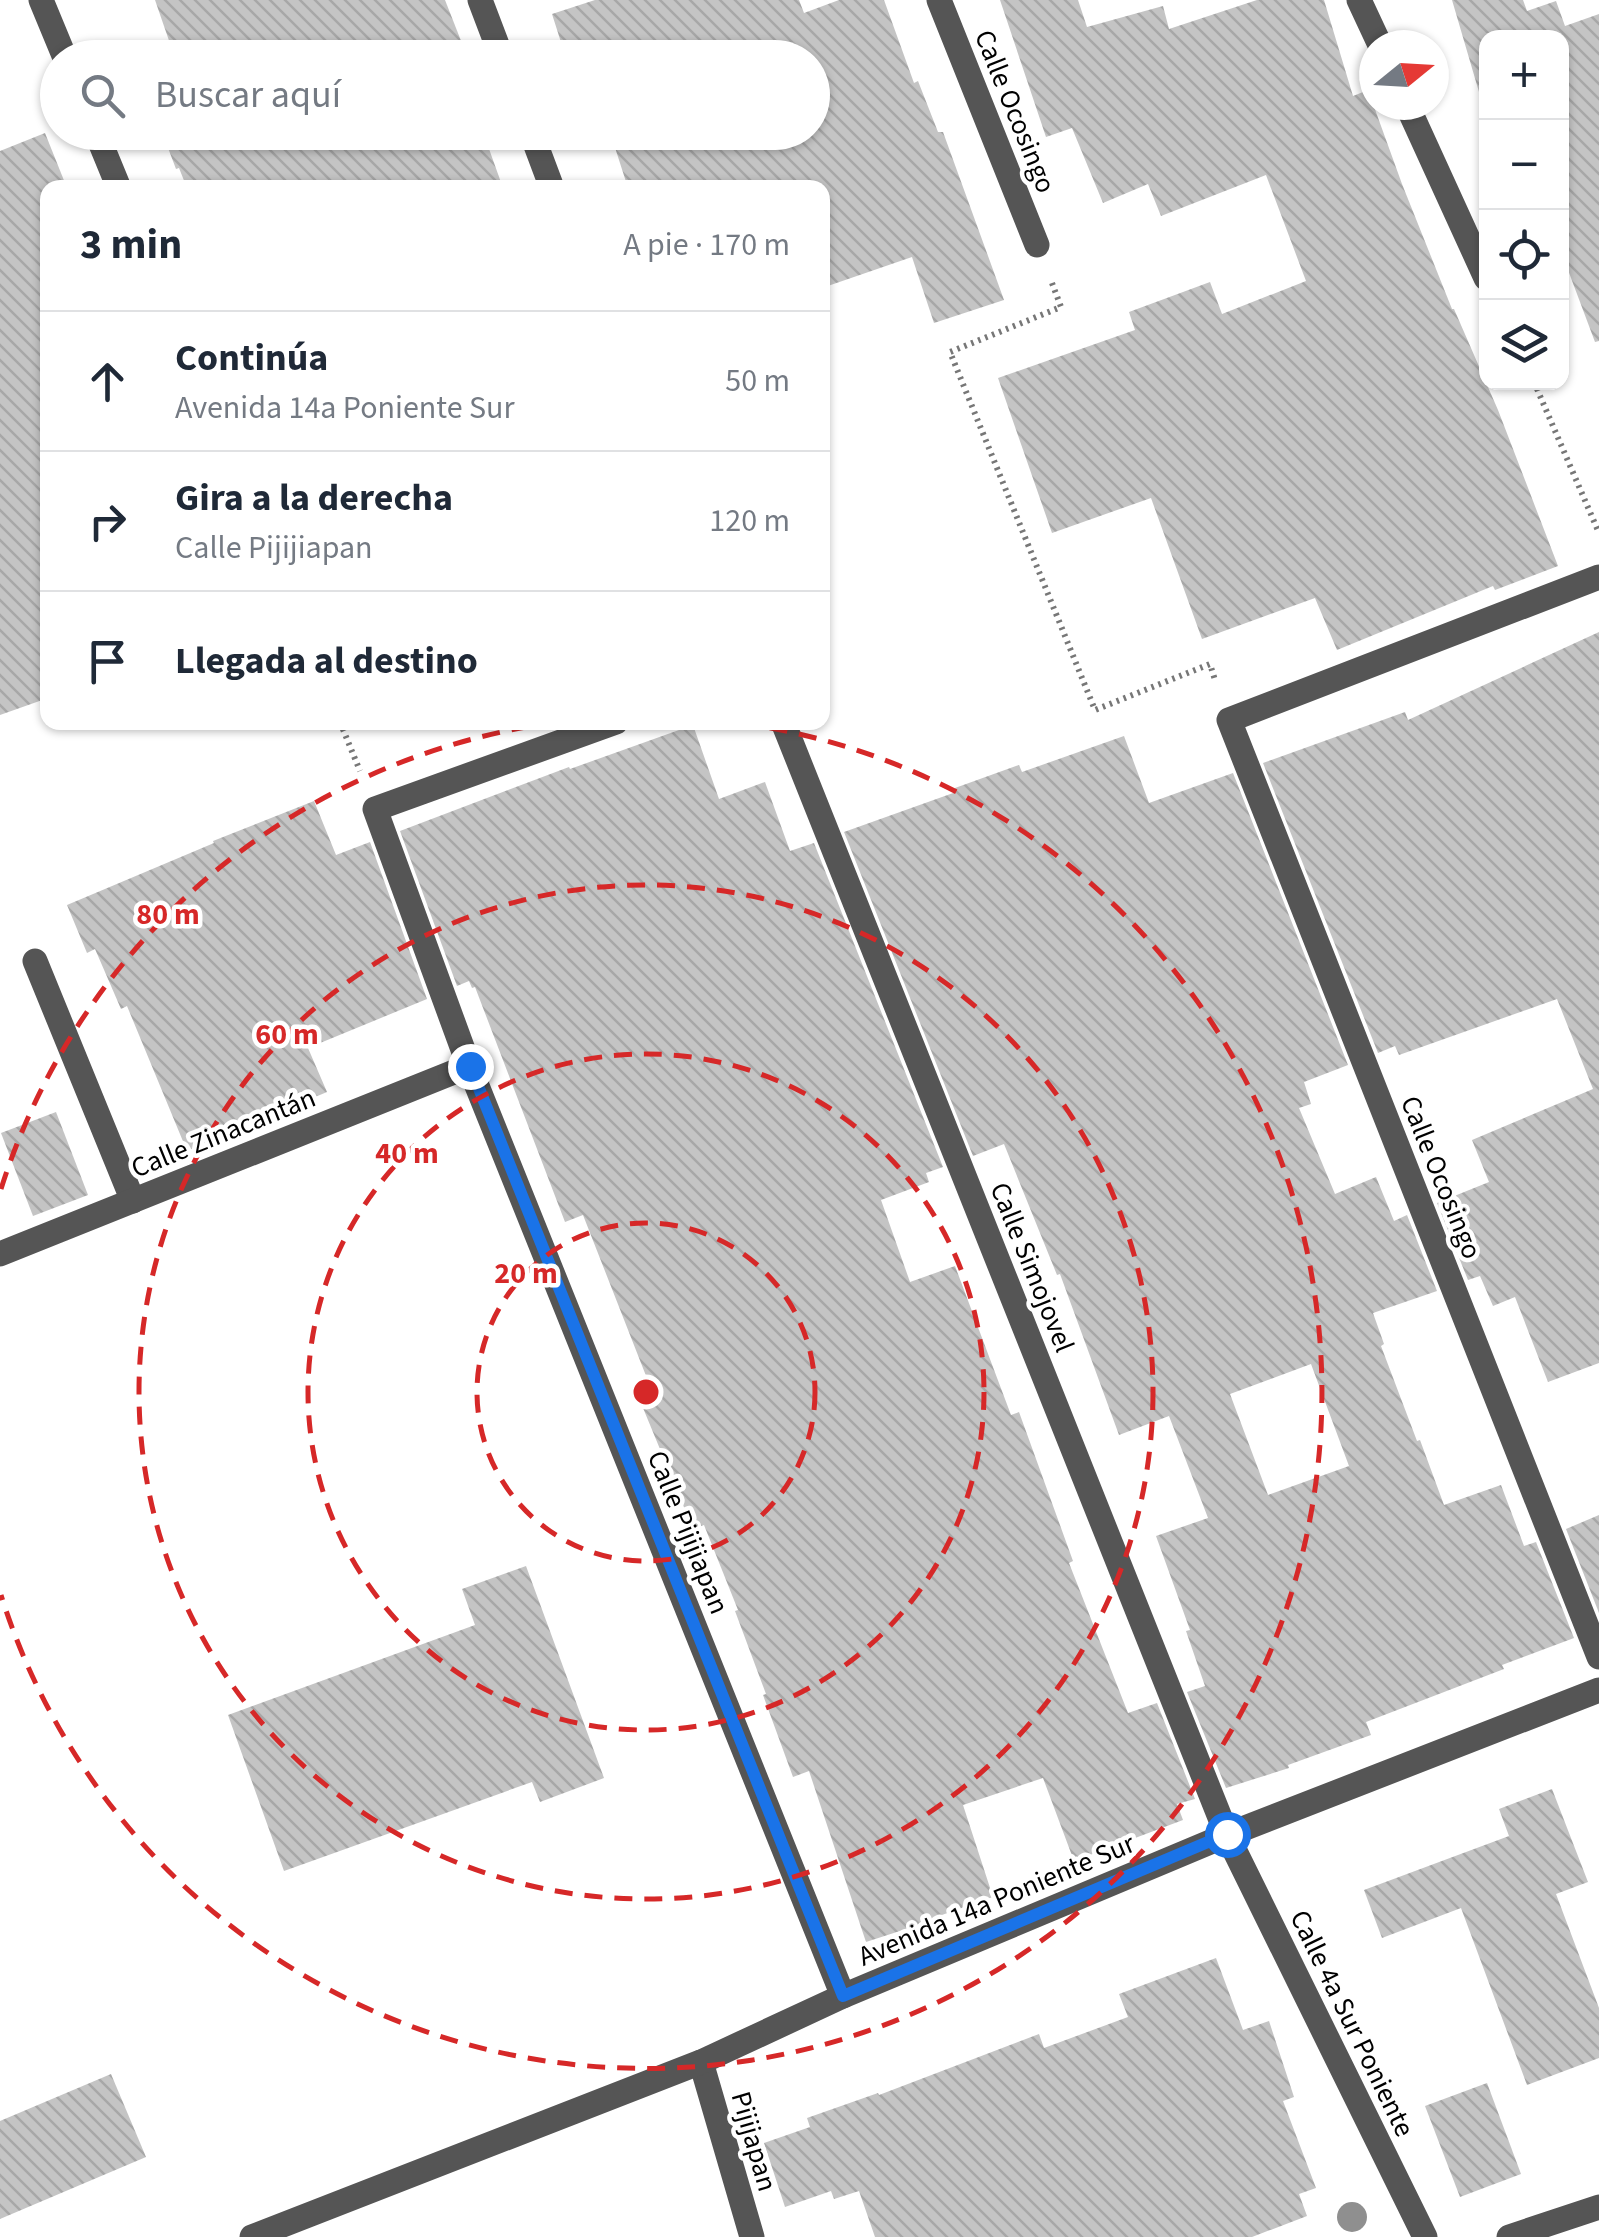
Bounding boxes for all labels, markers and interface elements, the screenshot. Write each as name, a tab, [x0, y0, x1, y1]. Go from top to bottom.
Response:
street label: Calle Ocosingo	[964, 24, 1066, 199]
north arrow	[1359, 30, 1449, 120]
map controls	[1479, 30, 1569, 390]
button: +	[1479, 30, 1569, 120]
search box	[40, 40, 830, 150]
icon: search	[75, 68, 130, 123]
text: Buscar aquí	[155, 68, 341, 122]
button: −	[1479, 120, 1569, 210]
button: locate	[1479, 210, 1569, 300]
text: 3 min	[80, 215, 182, 275]
text: A pie · 170 m	[623, 222, 790, 268]
button: layers	[1479, 300, 1569, 390]
text: Continúa	[175, 331, 328, 385]
icon: ahead	[80, 354, 135, 409]
text: 50 m	[725, 358, 790, 404]
text: Avenida 14a Poniente Sur	[175, 385, 515, 431]
text: Gira a la derecha	[175, 471, 453, 525]
icon: right	[80, 494, 135, 549]
text: 120 m	[709, 498, 790, 544]
text: Calle Pijijiapan	[175, 525, 373, 571]
icon: arrive	[80, 634, 135, 689]
text: Llegada al destino	[175, 634, 478, 688]
text: 80 m	[136, 893, 200, 936]
text: 60 m	[255, 1013, 319, 1056]
route end	[448, 1044, 494, 1090]
street label: Calle Zinacantán	[125, 1078, 321, 1188]
street label: Calle Ocosingo	[1390, 1090, 1492, 1265]
text: 40 m	[375, 1132, 439, 1175]
street label: Calle Simojovel	[980, 1176, 1084, 1358]
text: 20 m	[494, 1252, 558, 1295]
centre of rings	[628, 1374, 664, 1410]
street label: Calle Pijijiapan	[637, 1445, 739, 1620]
route start	[1205, 1812, 1251, 1858]
street label: Avenida 14a Poniente Sur	[852, 1823, 1141, 1976]
street label: Calle 4a Sur Poniente	[1280, 1903, 1424, 2144]
street label: Pijijapan	[721, 2087, 787, 2196]

